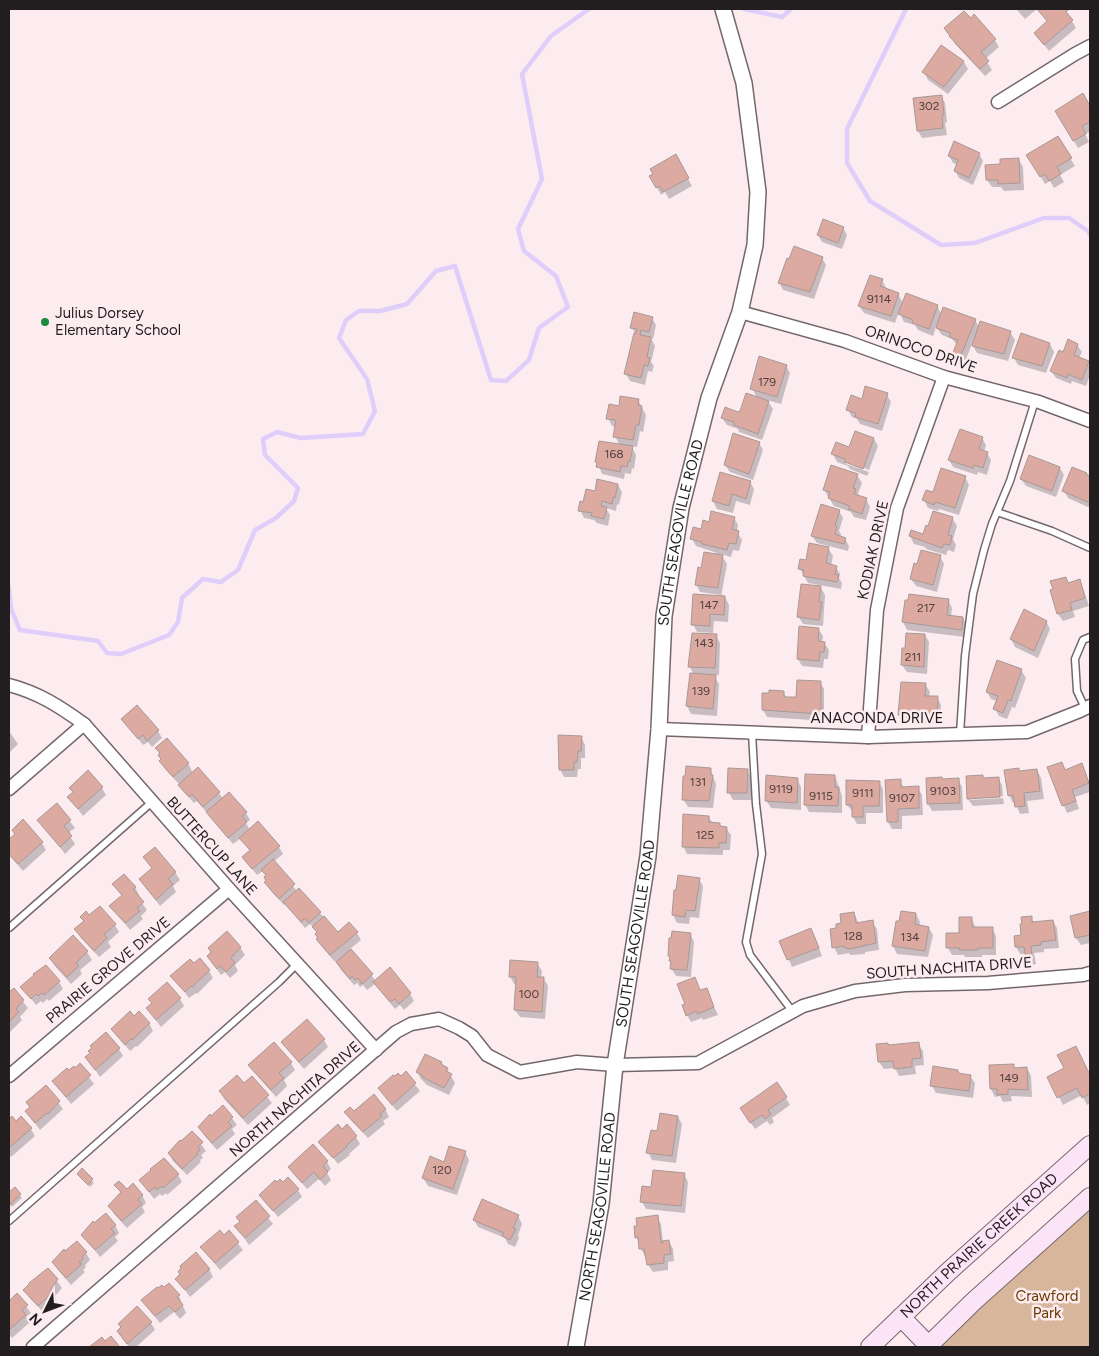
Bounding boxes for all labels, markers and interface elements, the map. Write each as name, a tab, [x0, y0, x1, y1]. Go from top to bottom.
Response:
house number: 302	[919, 99, 939, 113]
house number: 9114	[867, 292, 892, 306]
place label: Julius Dorsey Elementary School	[55, 304, 181, 339]
marker: Julius Dorsey Elementary School	[39, 316, 51, 328]
street label: ORINOCO DRIVE	[862, 321, 980, 377]
house number: 179	[758, 375, 776, 389]
street label: SOUTH SEAGOVILLE ROAD	[655, 438, 707, 626]
house number: 168	[604, 447, 624, 461]
street label: KODIAK DRIVE	[854, 499, 892, 601]
house number: 147	[700, 598, 719, 612]
house number: 217	[917, 601, 936, 615]
house number: 143	[695, 636, 713, 650]
house number: 211	[905, 650, 921, 664]
house number: 139	[692, 684, 710, 698]
street label: ANACONDA DRIVE	[811, 709, 943, 727]
house number: 131	[690, 775, 706, 789]
house number: 9119	[769, 782, 793, 796]
house number: 9103	[930, 784, 956, 798]
house number: 9111	[852, 786, 874, 800]
house number: 9115	[809, 789, 833, 803]
house number: 9107	[889, 791, 915, 805]
street label: BUTTERCUP LANE	[163, 793, 261, 899]
house number: 125	[696, 828, 714, 842]
street label: SOUTH SEAGOVILLE ROAD	[612, 839, 658, 1029]
street label: PRAIRIE GROVE DRIVE	[42, 913, 174, 1027]
house number: 128	[843, 929, 863, 943]
house number: 134	[901, 930, 920, 944]
street label: SOUTH NACHITA DRIVE	[865, 953, 1033, 983]
house number: 100	[519, 987, 539, 1001]
street label: NORTH NACHITA DRIVE	[226, 1037, 364, 1161]
house number: 149	[999, 1071, 1019, 1085]
street label: NORTH SEAGOVILLE ROAD	[575, 1111, 619, 1303]
house number: 120	[432, 1163, 452, 1177]
street label: NORTH PRAIRIE CREEK ROAD	[897, 1169, 1061, 1322]
north arrow	[20, 1286, 70, 1336]
park label: Crawford Park	[1015, 1287, 1079, 1322]
text: N	[26, 1310, 46, 1329]

